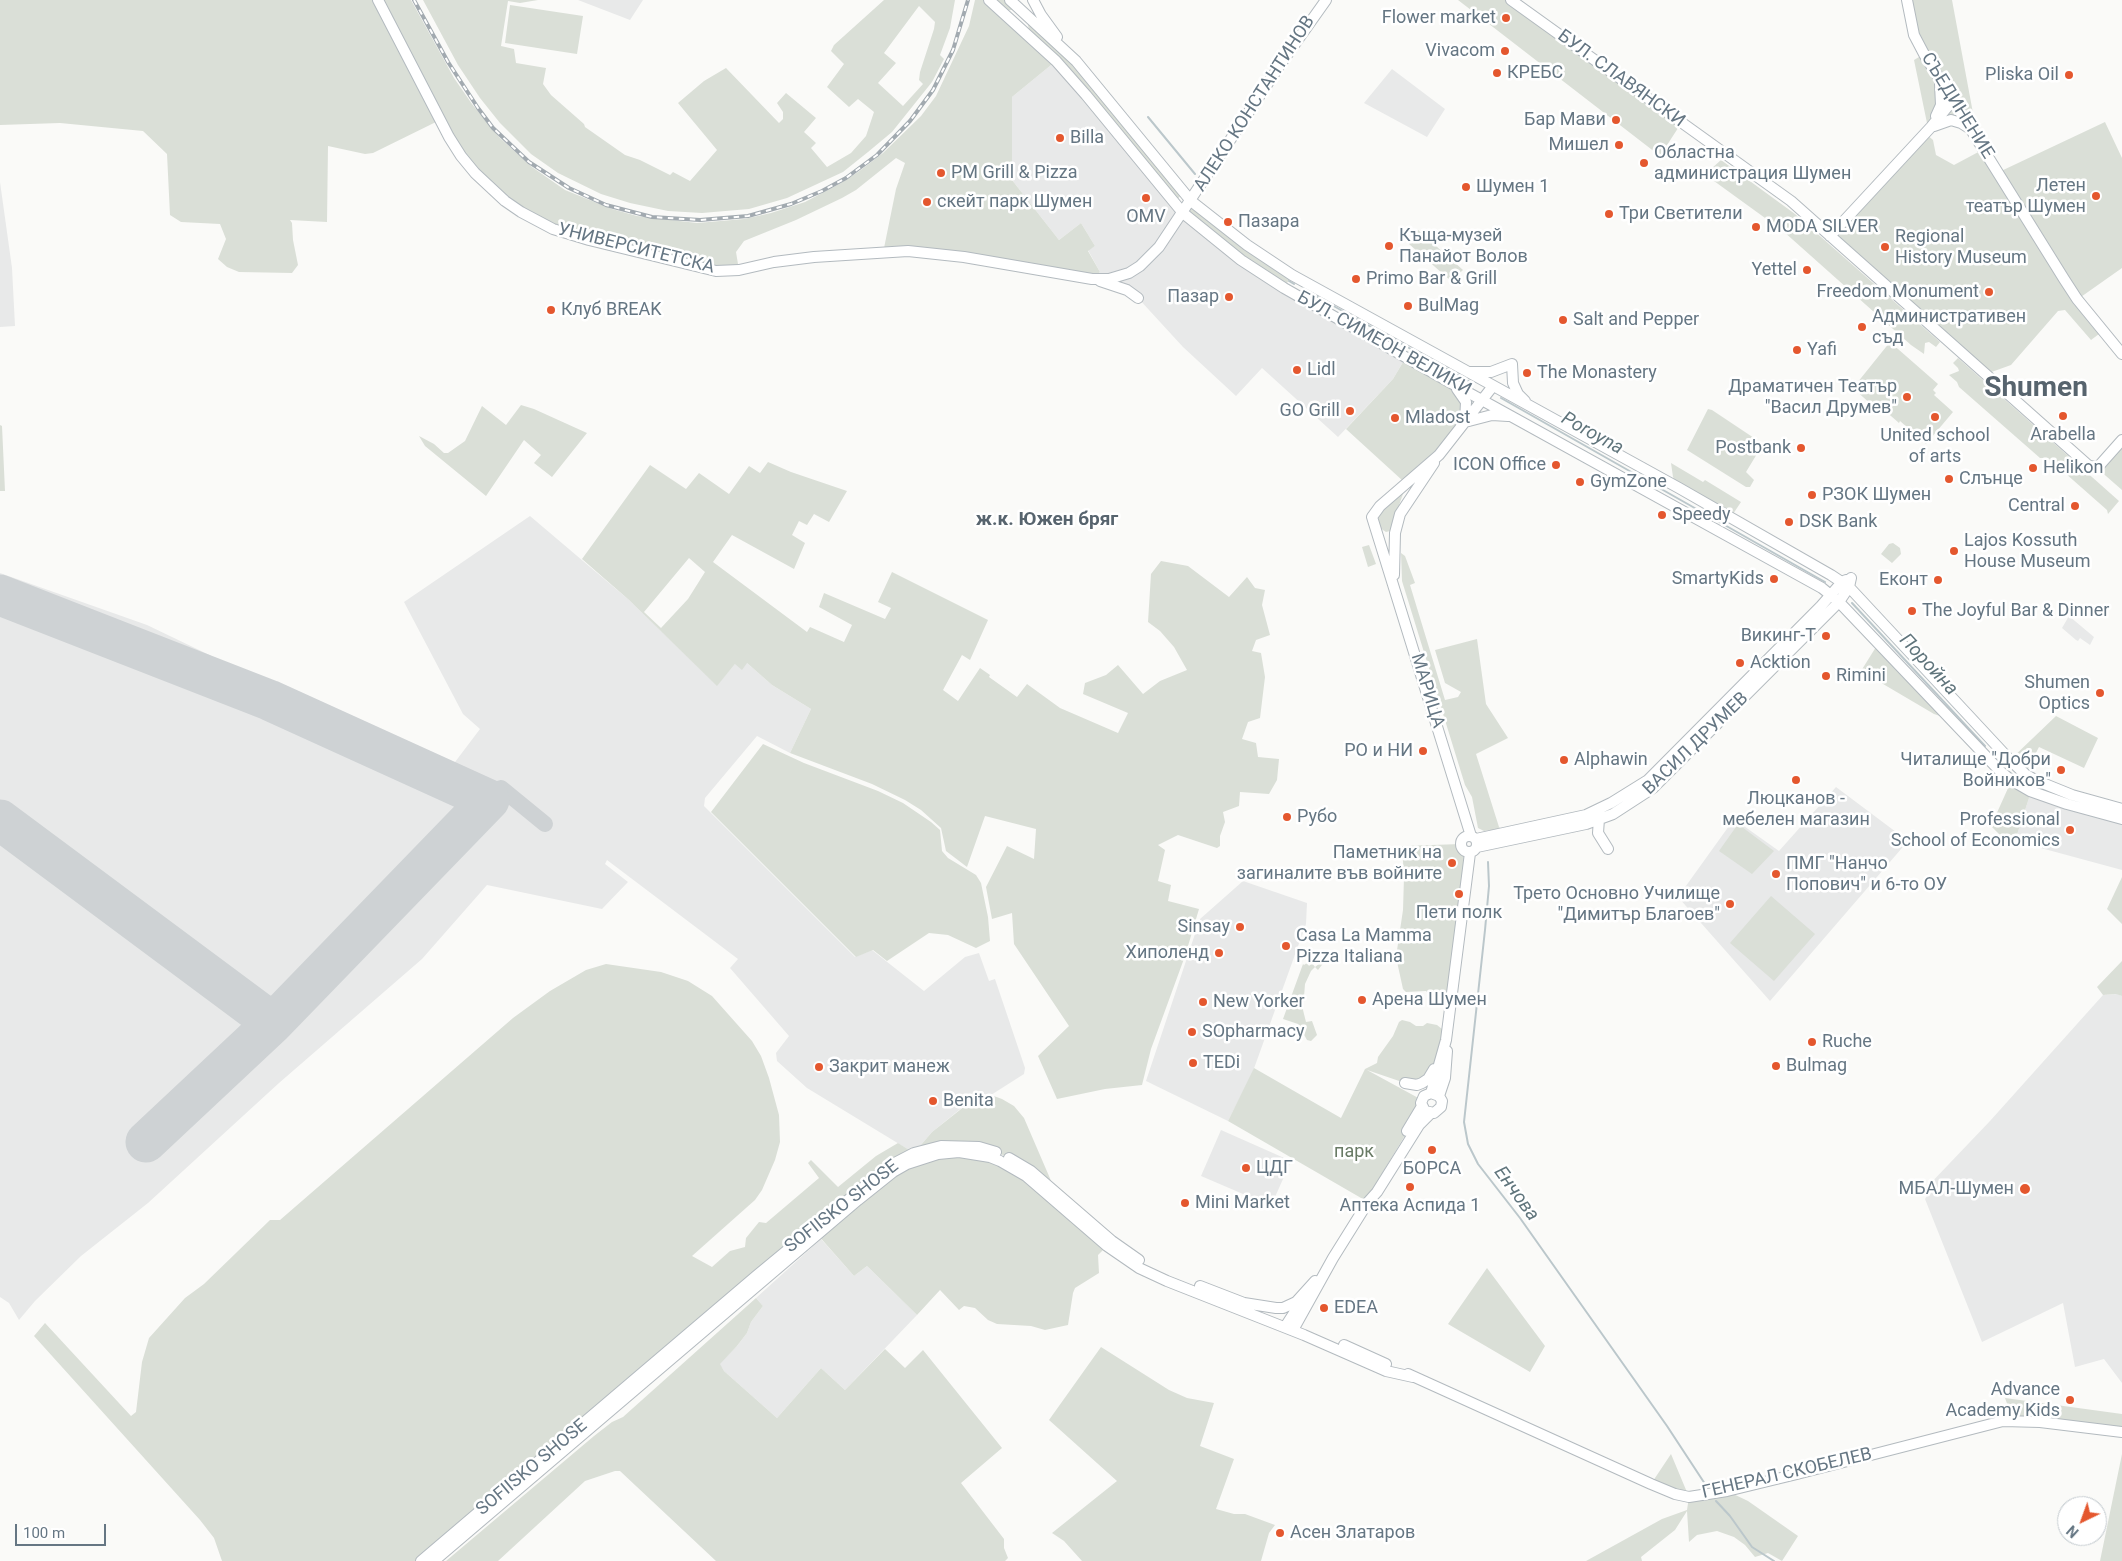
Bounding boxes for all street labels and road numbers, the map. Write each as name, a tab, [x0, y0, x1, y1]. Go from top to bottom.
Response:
street label: АЛЕКО КОНСТАНТИНОВ	[1190, 12, 1320, 196]
street label: БУЛ. СЛАВЯНСКИ	[1553, 26, 1689, 132]
street label: СЪЕДИНЕНИЕ	[1916, 49, 1998, 163]
street label: УНИВЕРСИТЕТСКА	[555, 219, 717, 279]
street label: БУЛ. СИМЕОН ВЕЛИКИ	[1293, 287, 1475, 401]
street label: МАРИЦА	[1405, 651, 1449, 731]
street label: ВАСИЛ ДРУМЕВ	[1639, 688, 1753, 800]
street label: SOFIISKO SHOSE	[781, 1156, 903, 1258]
street label: SOFIISKO SHOSE	[472, 1415, 592, 1521]
street label: ГЕНЕРАЛ СКОБЕЛЕВ	[1700, 1444, 1874, 1504]

